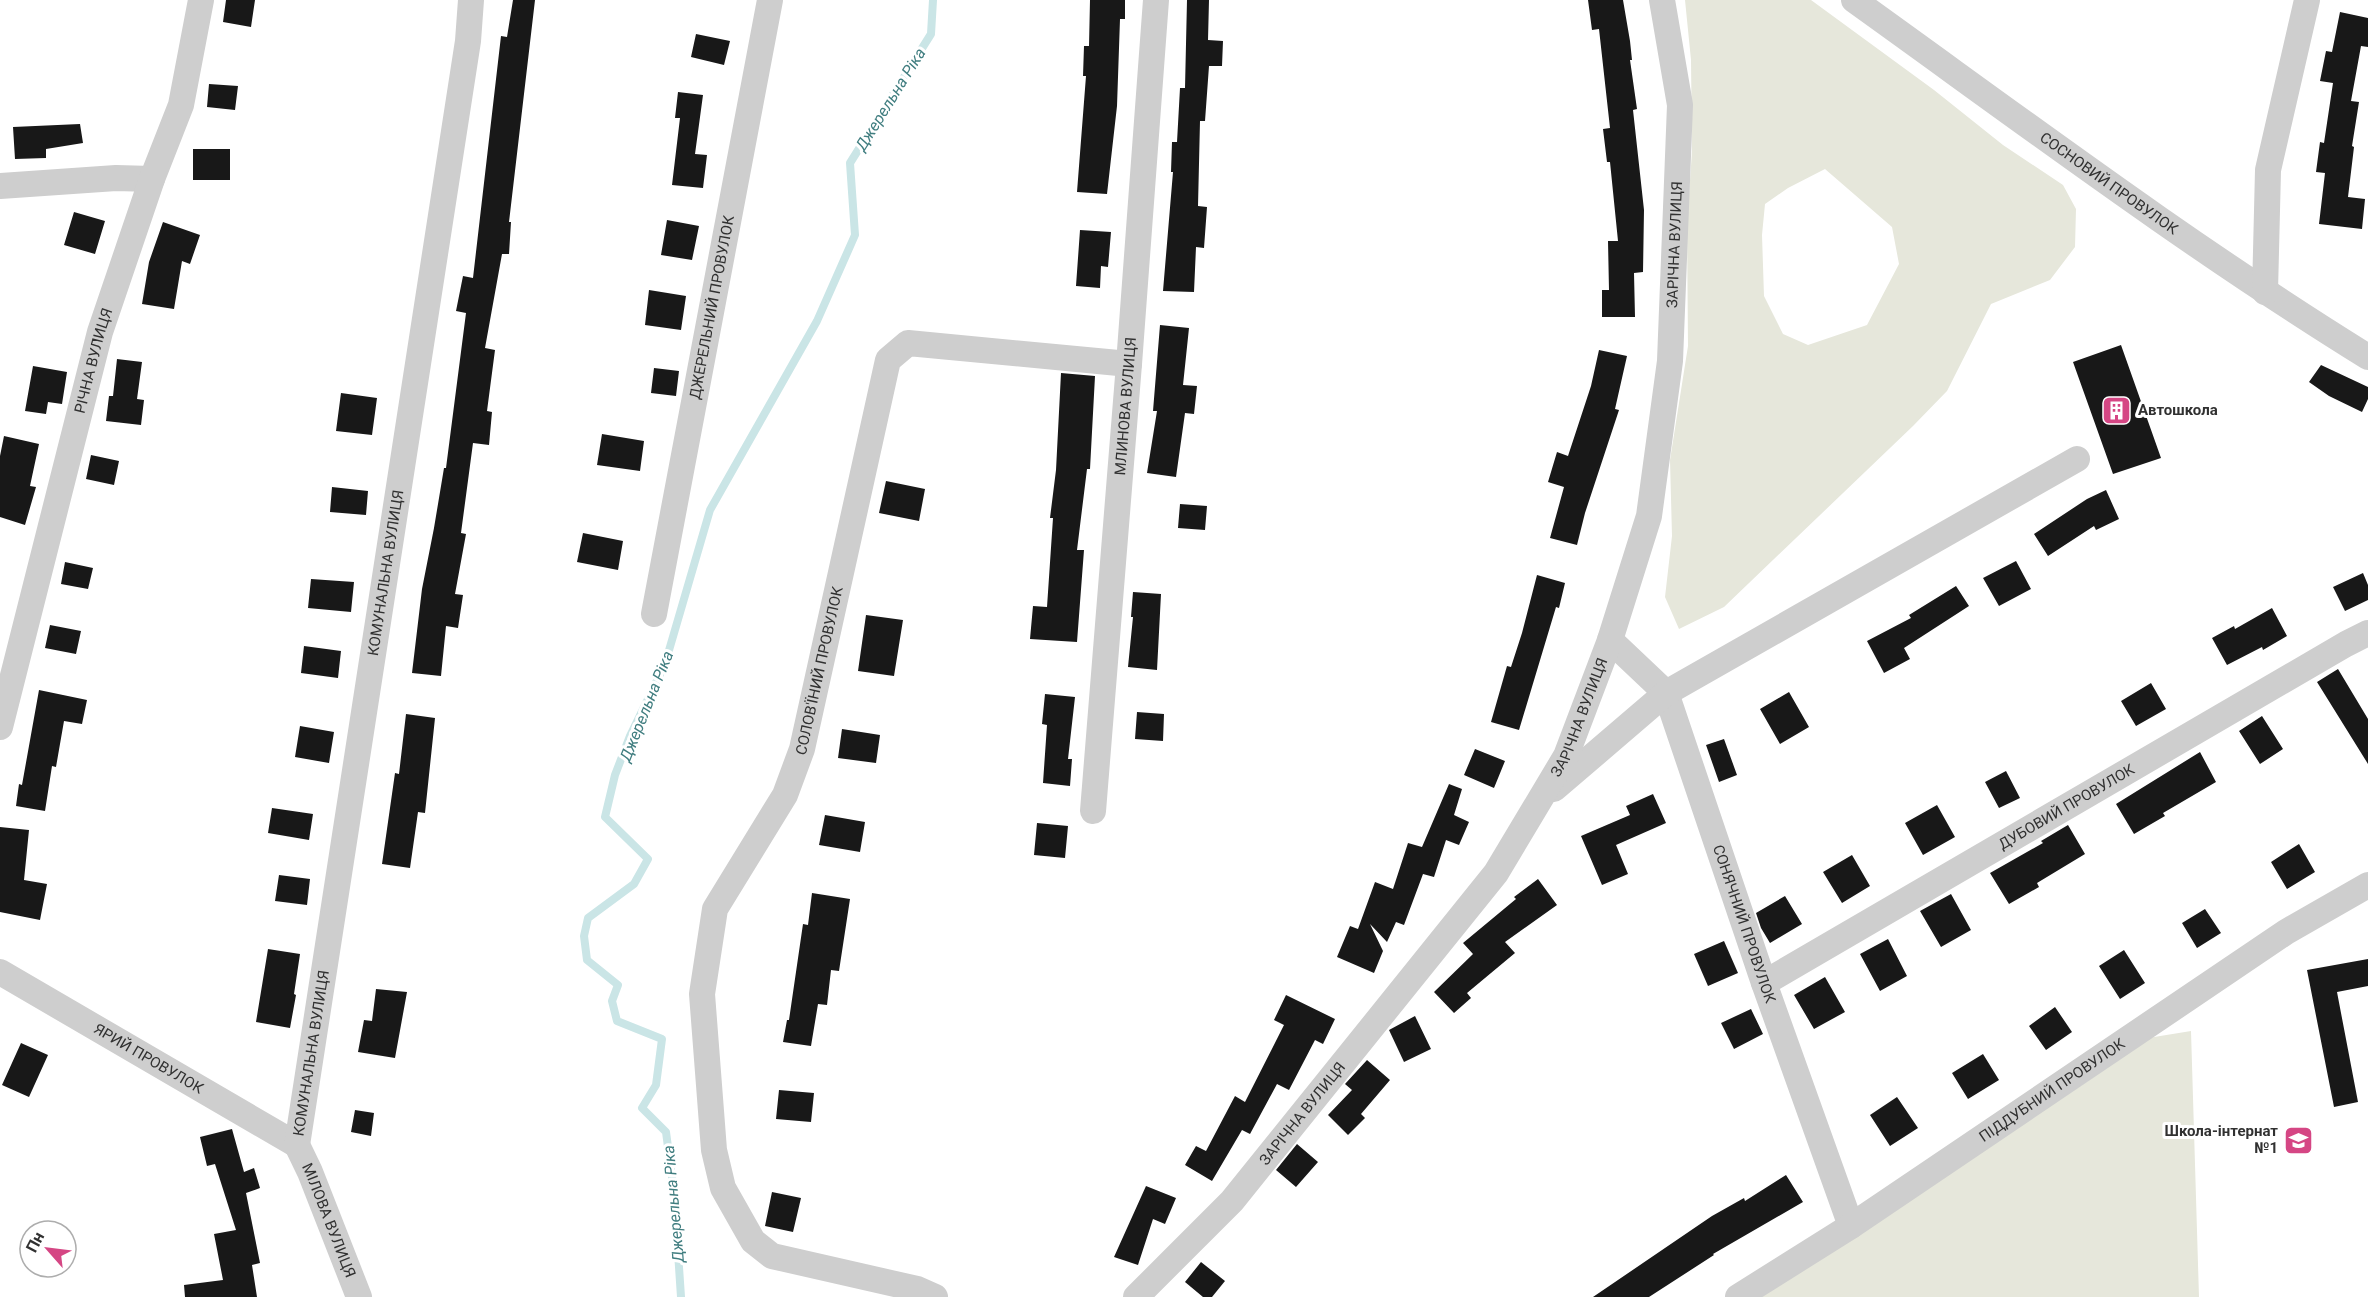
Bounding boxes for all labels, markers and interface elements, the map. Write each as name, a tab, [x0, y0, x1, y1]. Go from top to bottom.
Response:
water label: Джерельна Ріка	[851, 44, 930, 155]
street label: СОСНОВИЙ ПРОВУЛОК	[2036, 128, 2182, 238]
street label: ЗАРІЧНА ВУЛИЦЯ	[1663, 181, 1686, 308]
street label: ДЖЕРЕЛЬНИЙ ПРОВУЛОК	[686, 214, 738, 401]
street label: РІЧНА ВУЛИЦЯ	[71, 306, 116, 415]
street label: МЛИНОВА ВУЛИЦЯ	[1111, 337, 1140, 476]
building icon: Автошкола	[2101, 394, 2133, 426]
place label: Автошкола	[2138, 401, 2218, 419]
street label: КОМУНАЛЬНА ВУЛИЦЯ	[364, 489, 407, 657]
street label: СОЛОВ'ЇНИЙ ПРОВУЛОК	[792, 584, 847, 758]
water label: Джерельна Ріка	[615, 648, 677, 765]
street label: ЗАРІЧНА ВУЛИЦЯ	[1547, 655, 1611, 780]
street label: ДУБОВИЙ ПРОВУЛОК	[1995, 760, 2138, 853]
street label: СОНЯЧНИЙ ПРОВУЛОК	[1709, 843, 1780, 1006]
street label: КОМУНАЛЬНА ВУЛИЦЯ	[290, 969, 333, 1137]
street label: ЯРИЙ ПРОВУЛОК	[91, 1020, 207, 1098]
street label: ПІДДУБНИЙ ПРОВУЛОК	[1976, 1034, 2128, 1146]
street label: ЗАРІЧНА ВУЛИЦЯ	[1256, 1058, 1349, 1169]
place label: Школа-інтернат №1	[2165, 1122, 2278, 1157]
school or university icon: Школа-інтернат №1	[2283, 1124, 2315, 1156]
water label: Джерельна Ріка	[659, 1145, 688, 1264]
street label: МІЛОВА ВУЛИЦЯ	[298, 1160, 360, 1280]
north arrow	[18, 1219, 78, 1279]
text: Пн	[22, 1229, 48, 1256]

